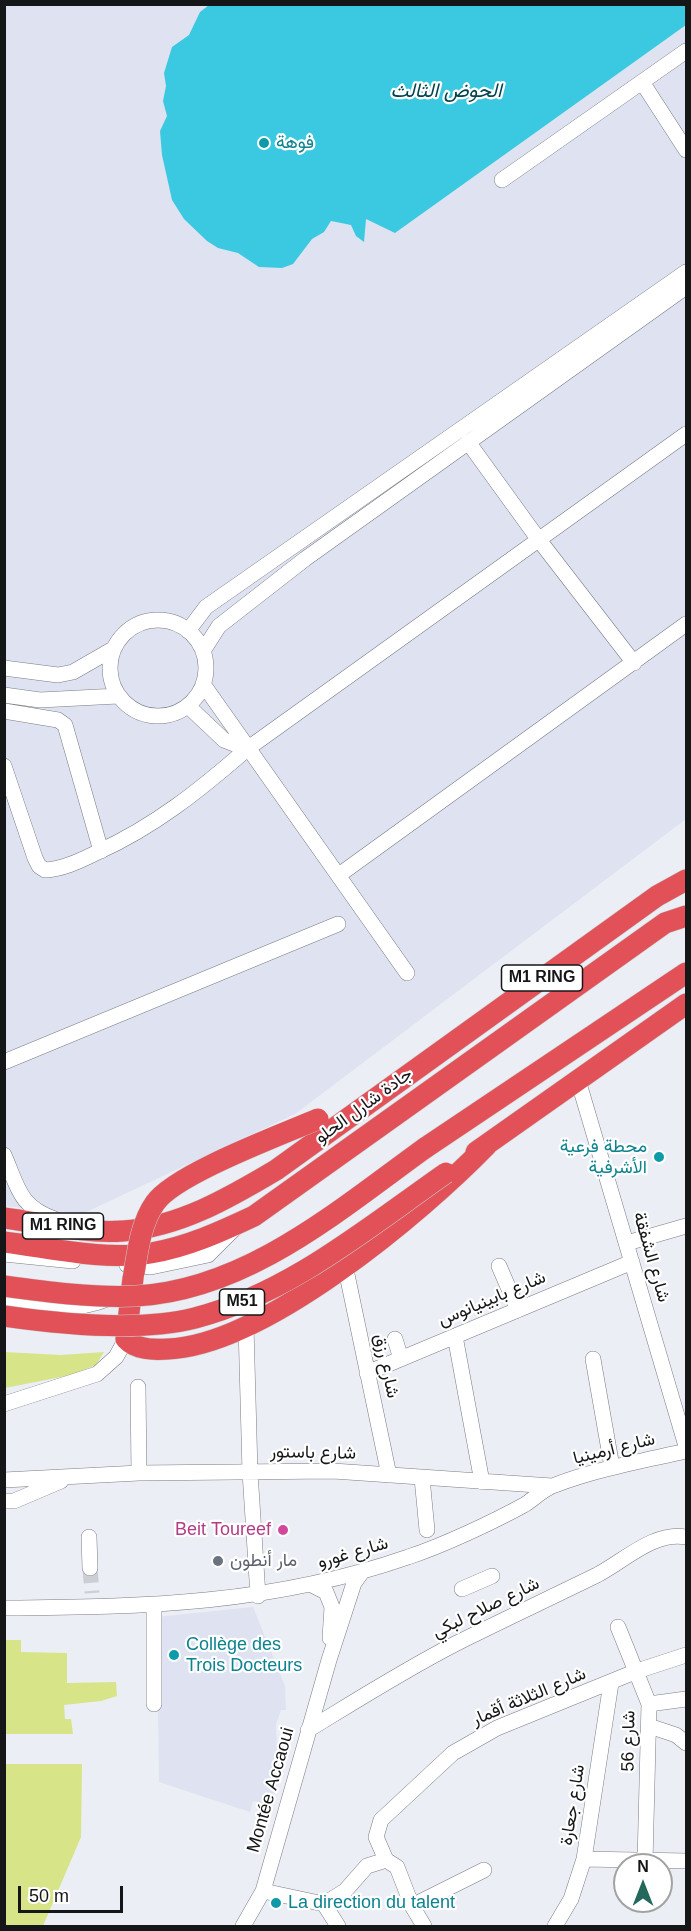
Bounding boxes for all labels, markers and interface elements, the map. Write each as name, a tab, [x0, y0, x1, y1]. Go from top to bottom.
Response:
water label: الحوض الثالث	[390, 79, 502, 103]
place label: فوهة	[276, 132, 314, 154]
marker: فوهة	[257, 136, 271, 150]
road number: M1 RING	[502, 965, 582, 991]
street label: جادة شارل الحلو	[311, 1063, 417, 1149]
place label: محطة فرعية الأشرفية	[560, 1136, 647, 1178]
marker: محطة فرعية الأشرفية	[652, 1150, 666, 1164]
street label: شارع الشفقة	[628, 1209, 674, 1305]
road number: M1 RING	[22, 1213, 104, 1239]
street label: شارع بابينيانوس	[435, 1267, 549, 1331]
road number: M51	[220, 1289, 264, 1315]
street label: شارع رزق	[369, 1332, 403, 1400]
street label: شارع أرمينيا	[571, 1428, 657, 1470]
street label: شارع باستور	[270, 1441, 356, 1465]
place label: Beit Toureef	[175, 1519, 271, 1541]
marker: Beit Toureef	[276, 1523, 290, 1537]
street label: شارع غورو	[315, 1533, 391, 1573]
place label: مار أنطون	[230, 1550, 297, 1572]
marker: مار أنطون	[211, 1554, 225, 1568]
street label: شارع صلاح لبكي	[429, 1573, 543, 1643]
place label: Collège des Trois Docteurs	[186, 1634, 302, 1676]
marker: Collège des Trois Docteurs	[167, 1648, 181, 1662]
street label: شارع الثلاثة أقمار	[469, 1663, 589, 1731]
street label: شارع 56	[618, 1710, 640, 1772]
street label: Montée Accaoui	[243, 1725, 299, 1855]
street label: شارع جعارة	[556, 1763, 590, 1847]
north arrow	[613, 1853, 673, 1913]
text: N	[637, 1858, 649, 1875]
scale bar	[21, 1874, 126, 1912]
text: 50 m	[29, 1886, 69, 1906]
place label: La direction du talent	[288, 1892, 455, 1914]
marker: La direction du talent	[269, 1896, 283, 1910]

